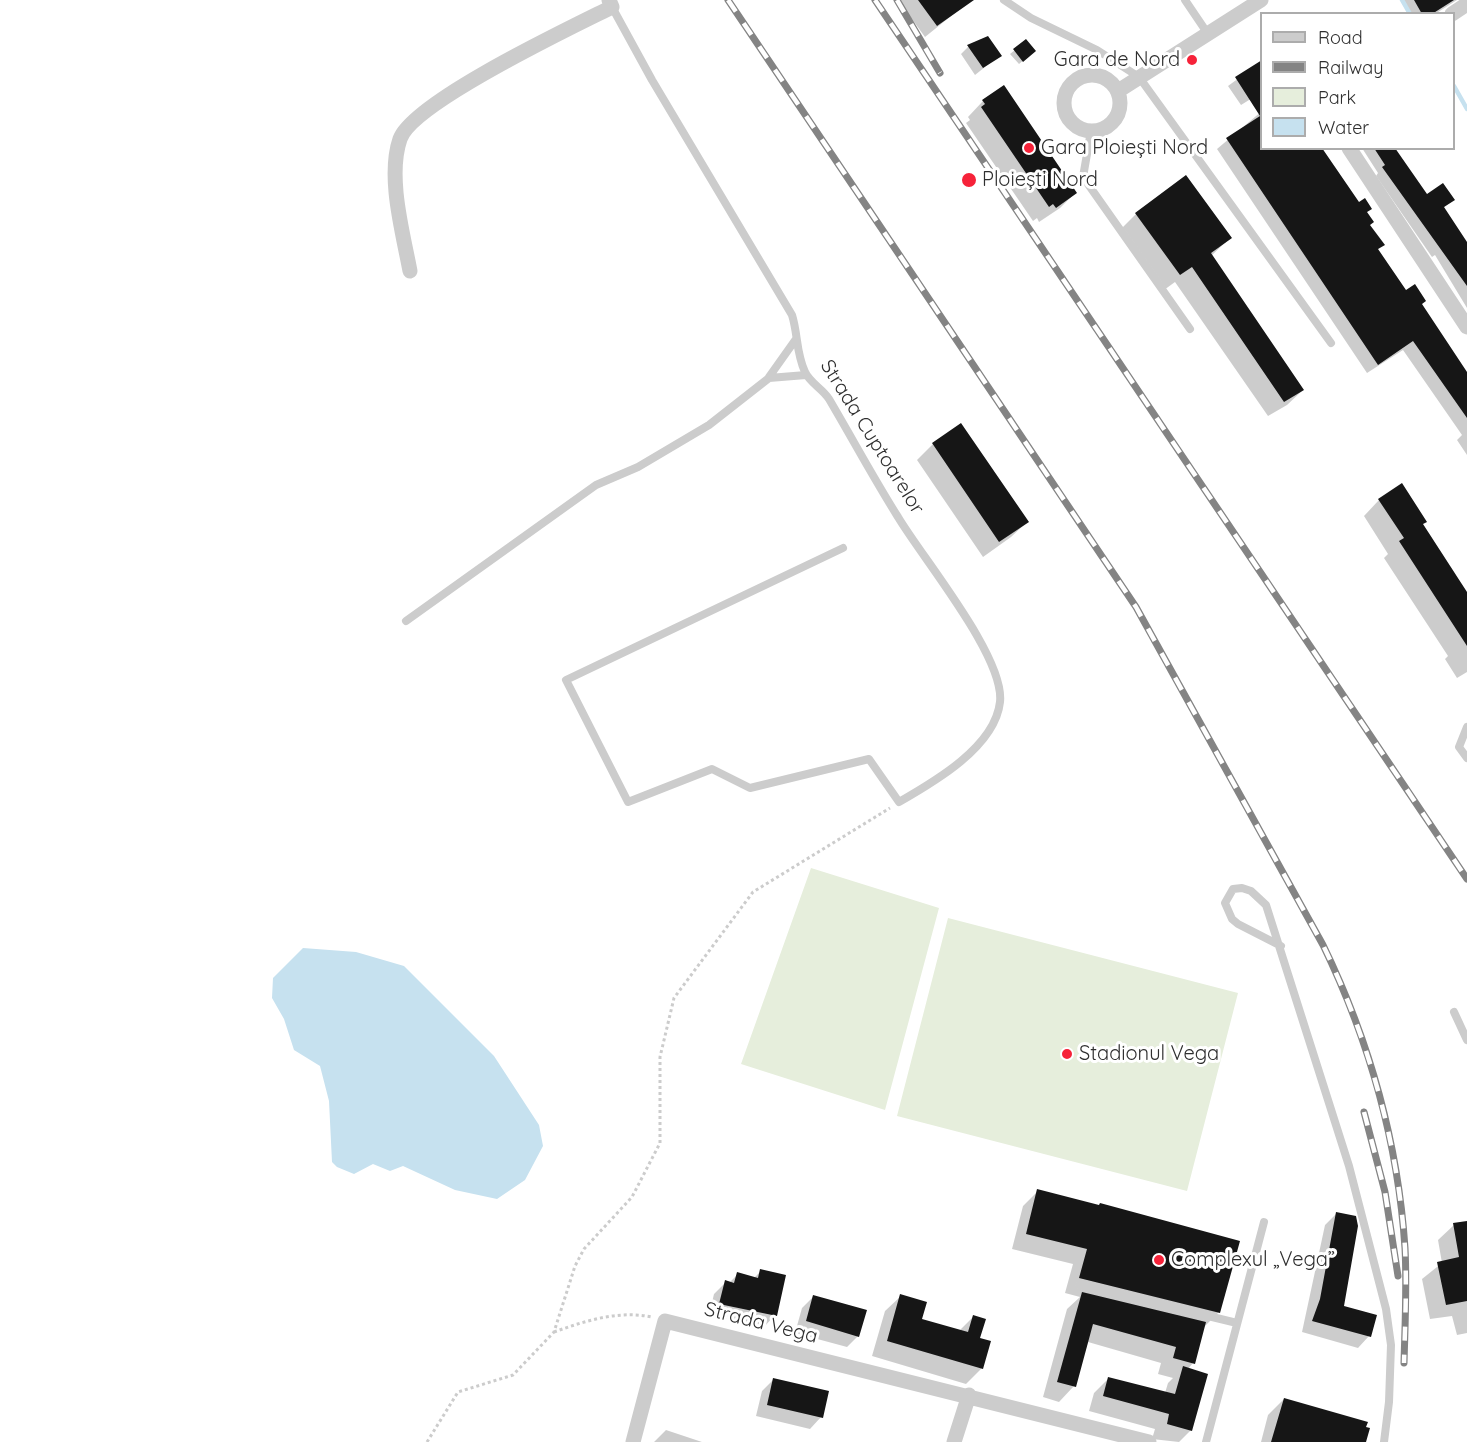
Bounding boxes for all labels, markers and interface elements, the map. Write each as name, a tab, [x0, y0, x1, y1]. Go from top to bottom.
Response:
legend	[1260, 12, 1455, 150]
text: Road	[1318, 26, 1363, 49]
place label: Gara de Nord	[1054, 48, 1180, 72]
marker: Gara de Nord	[1185, 53, 1199, 67]
text: Railway	[1318, 56, 1384, 79]
text: Park	[1318, 86, 1356, 109]
text: Water	[1318, 116, 1369, 139]
place label: Gara Ploiești Nord	[1041, 136, 1208, 160]
marker: Gara Ploiești Nord	[1022, 141, 1036, 155]
place label: Ploiești Nord	[982, 168, 1098, 192]
marker: Ploiești Nord	[960, 171, 978, 189]
street label: Strada Cuptoarelor	[815, 355, 929, 519]
place label: Stadionul Vega	[1079, 1042, 1219, 1066]
marker: Stadionul Vega	[1060, 1047, 1074, 1061]
place label: Complexul „Vega”	[1171, 1248, 1335, 1272]
marker: Complexul „Vega”	[1152, 1253, 1166, 1267]
street label: Strada Vega	[702, 1297, 820, 1349]

